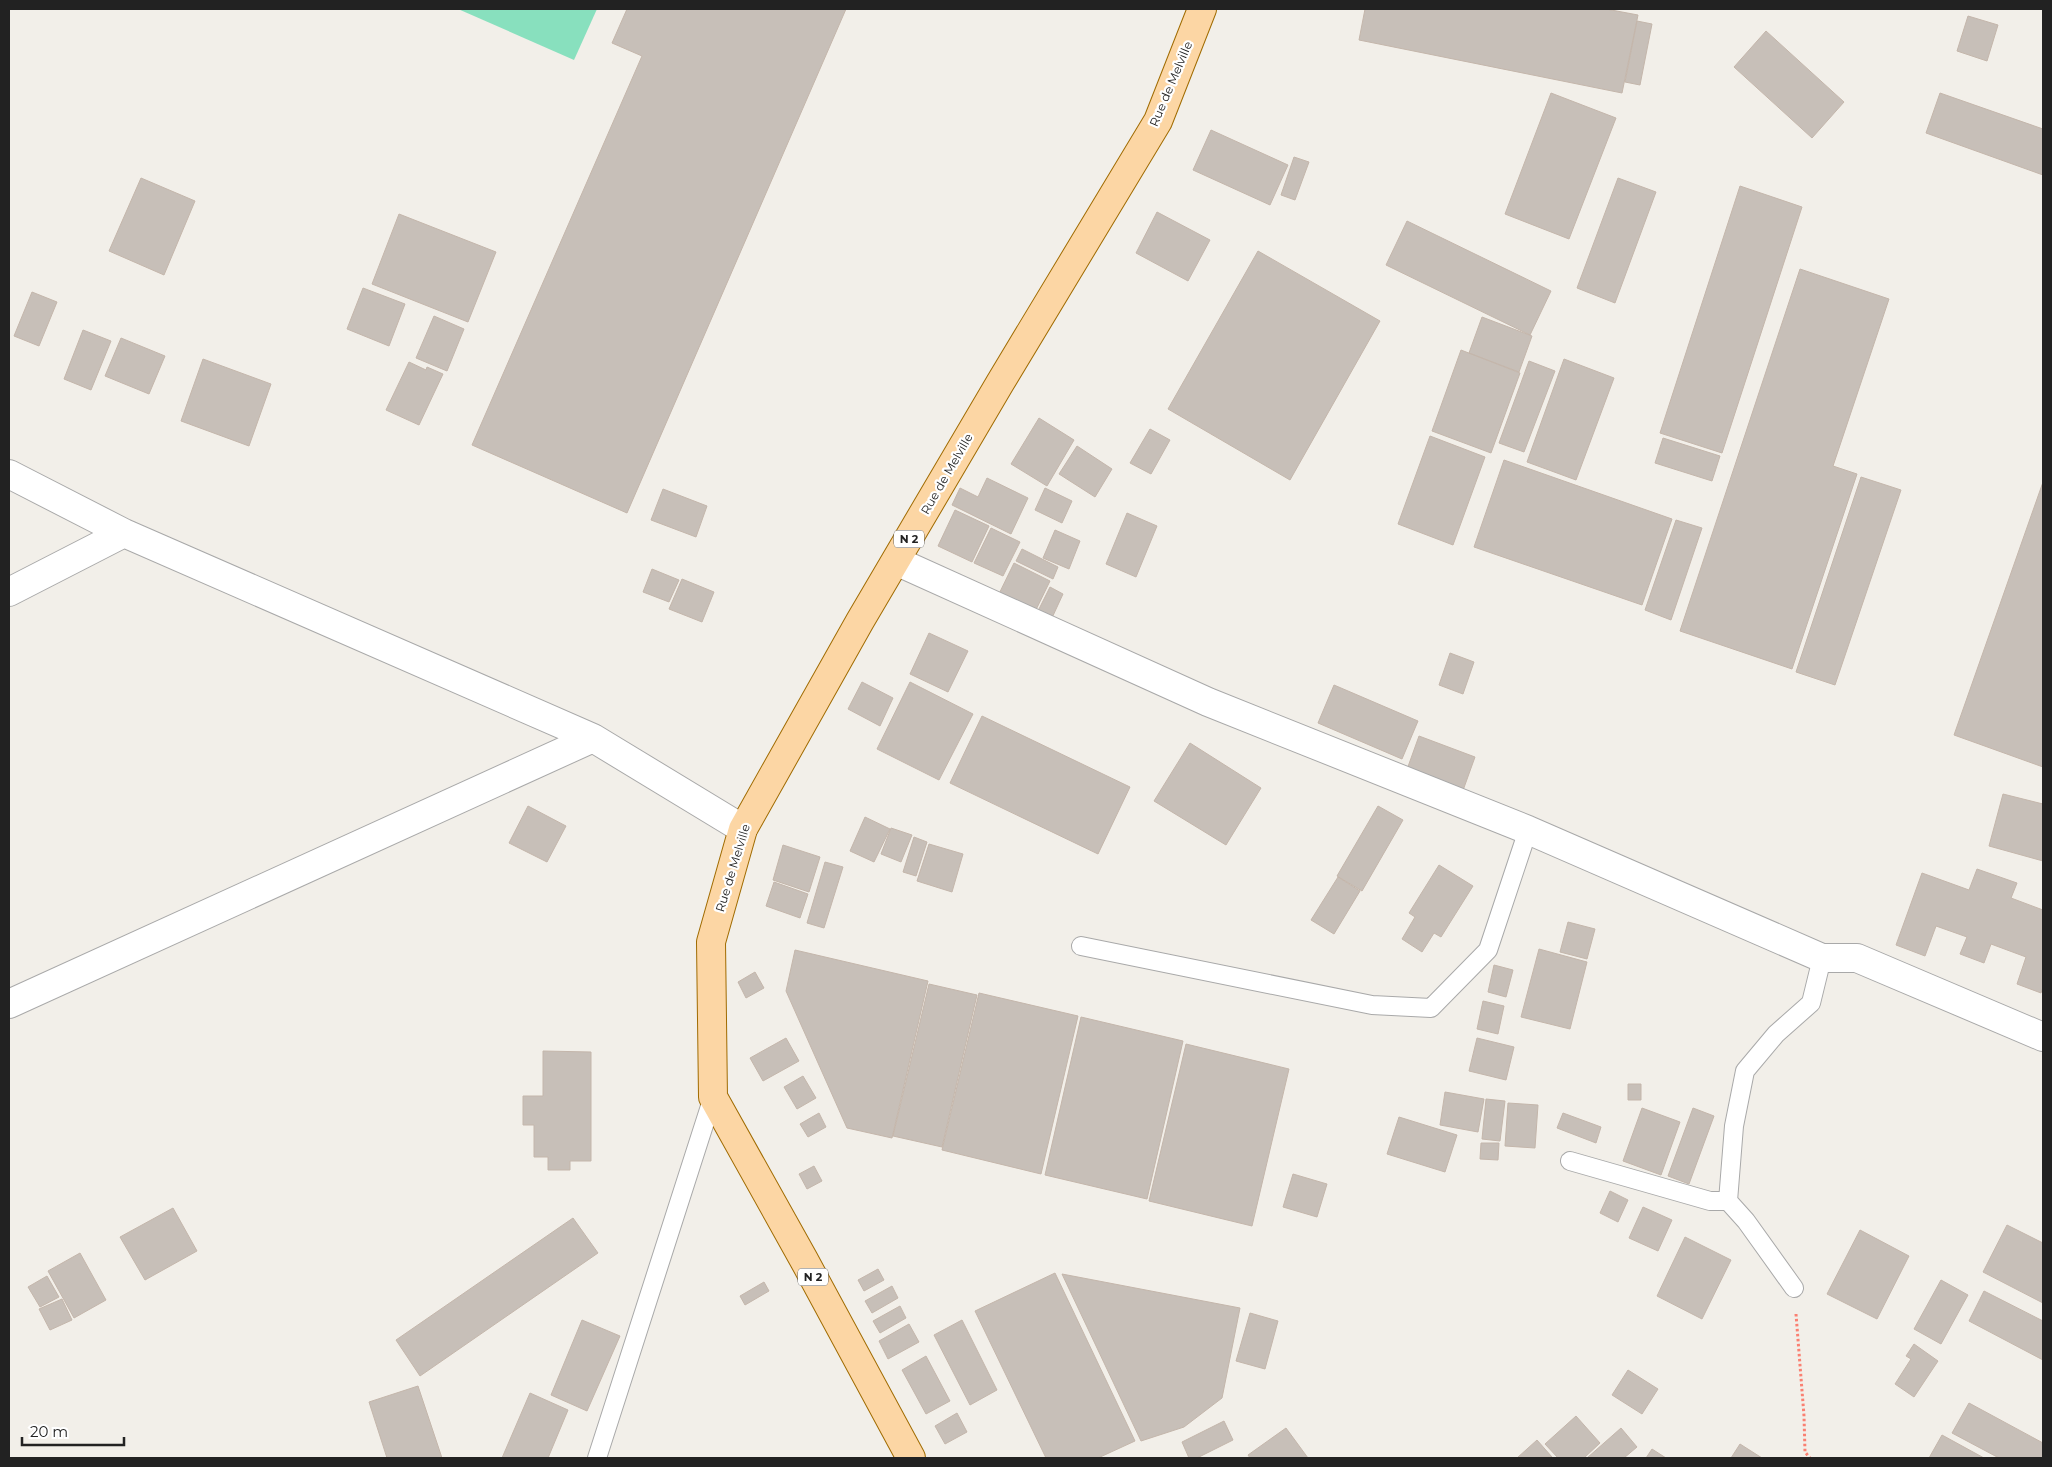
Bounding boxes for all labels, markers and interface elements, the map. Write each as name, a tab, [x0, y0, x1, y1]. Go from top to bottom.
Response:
street label: Rue de Melville	[1146, 39, 1195, 129]
street label: Rue de Melville	[917, 431, 976, 517]
road number: N 2	[894, 530, 924, 548]
street label: Rue de Melville	[712, 822, 753, 914]
road number: N 2	[798, 1268, 828, 1286]
scale bar	[22, 1414, 125, 1446]
text: 20 m	[30, 1422, 68, 1441]

